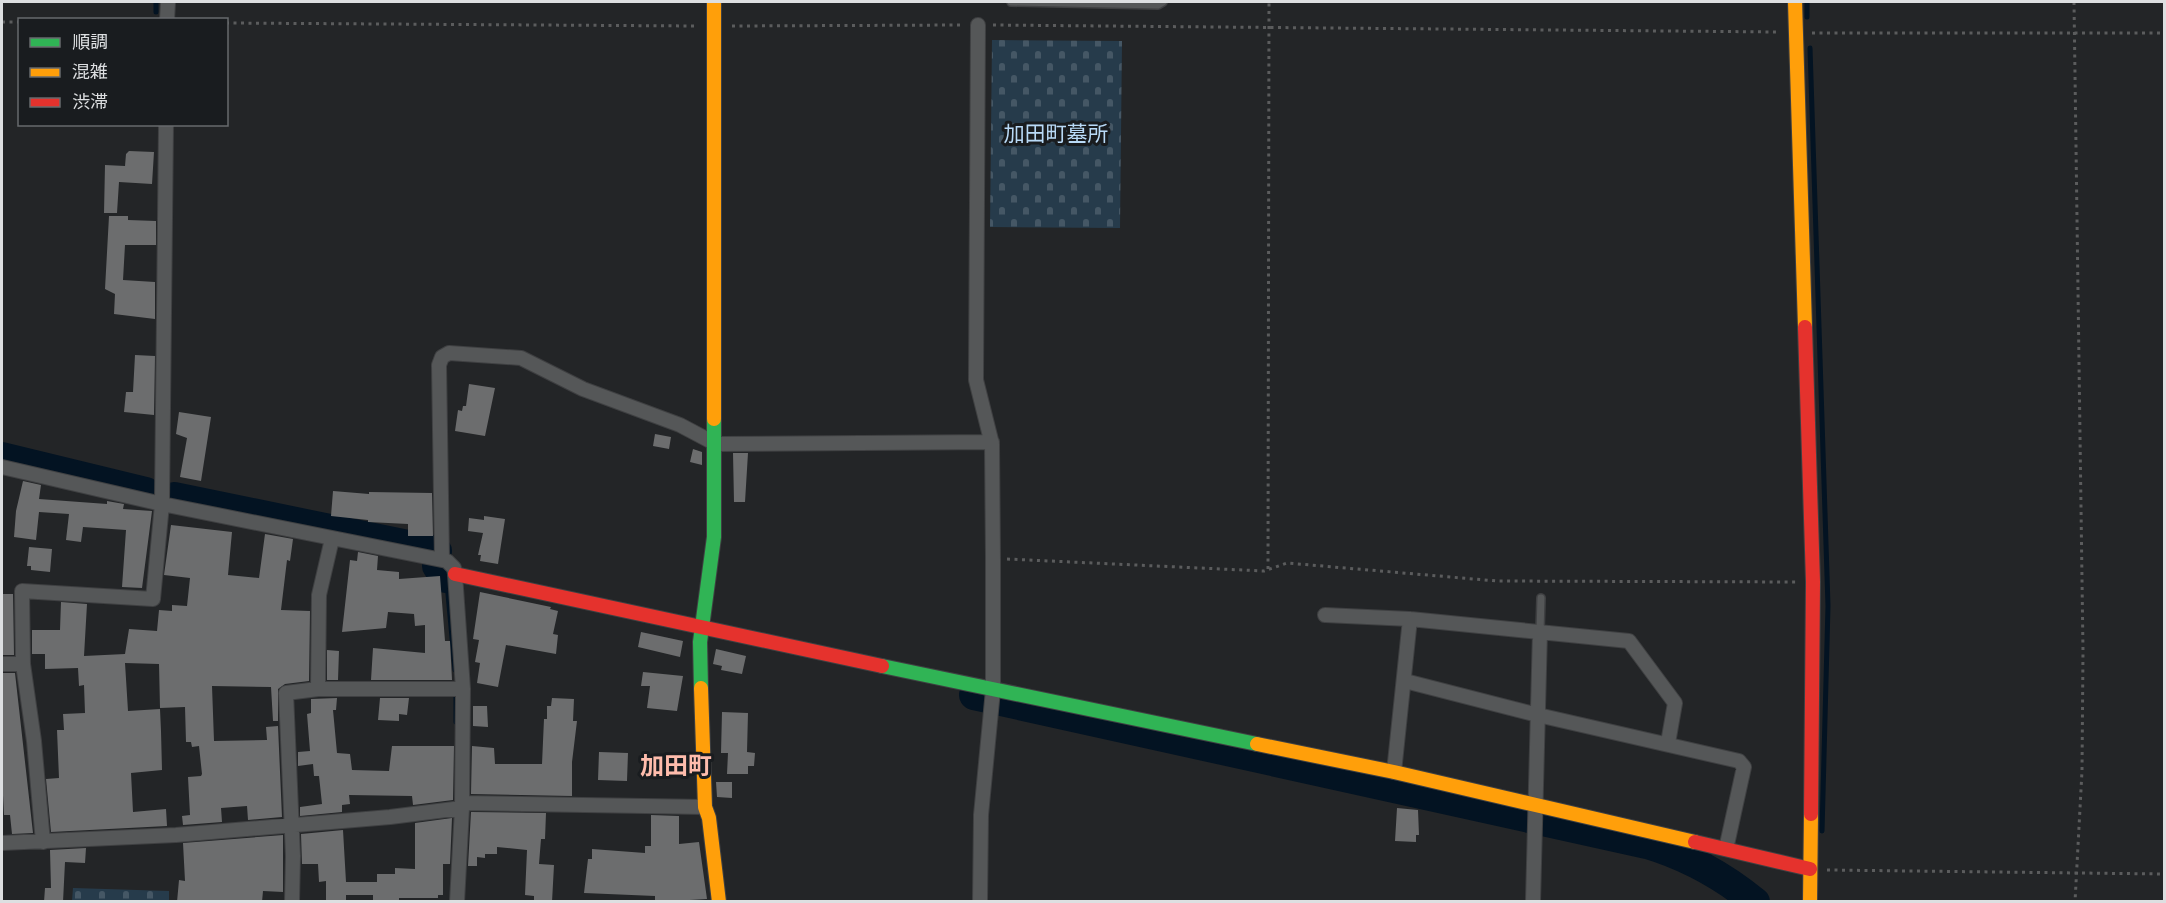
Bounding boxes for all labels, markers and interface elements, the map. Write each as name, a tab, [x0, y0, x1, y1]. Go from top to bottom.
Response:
legend	[18, 18, 228, 126]
text: 順調	[72, 30, 108, 53]
text: 混雑	[72, 60, 108, 83]
text: 渋滞	[72, 90, 108, 113]
park label: 加田町墓所	[1004, 120, 1109, 146]
district label: 加田町	[640, 750, 712, 780]

